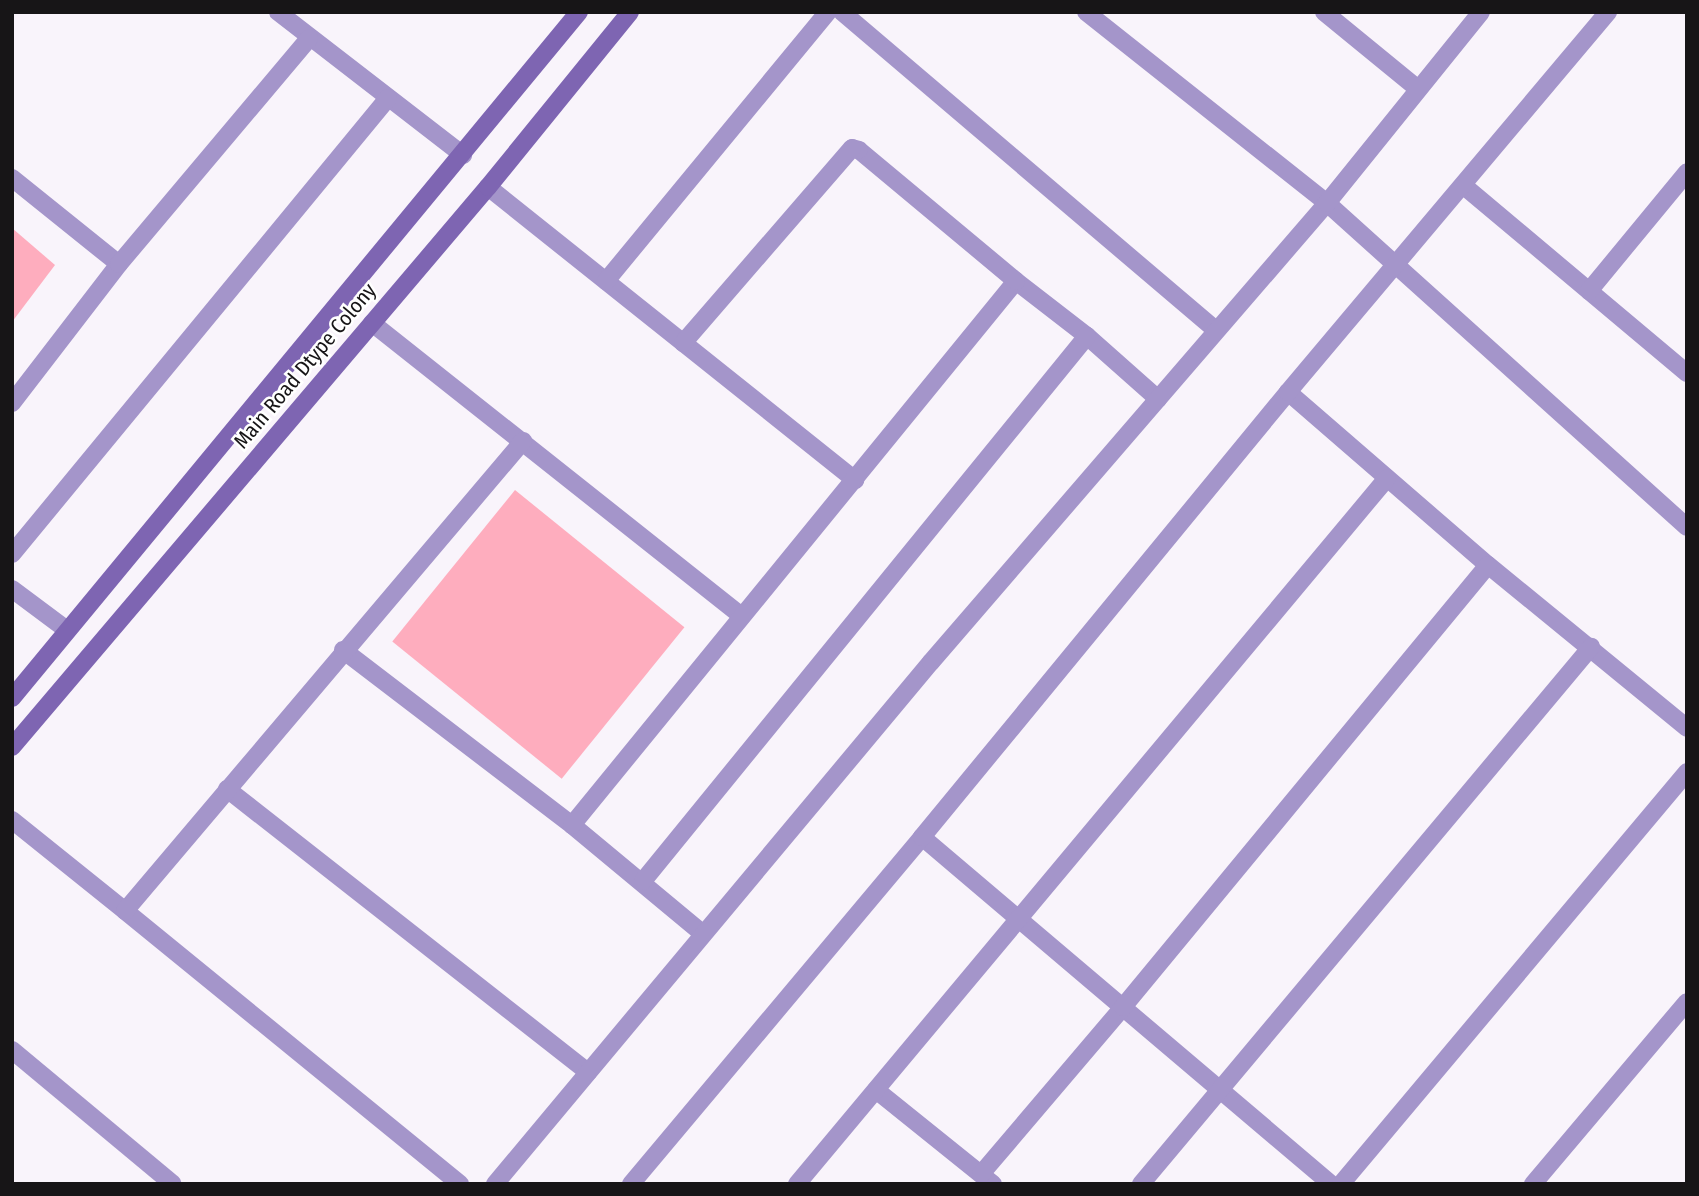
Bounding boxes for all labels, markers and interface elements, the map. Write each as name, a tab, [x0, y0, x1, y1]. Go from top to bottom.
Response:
street label: Main Road Dtype Colony	[229, 278, 381, 454]

